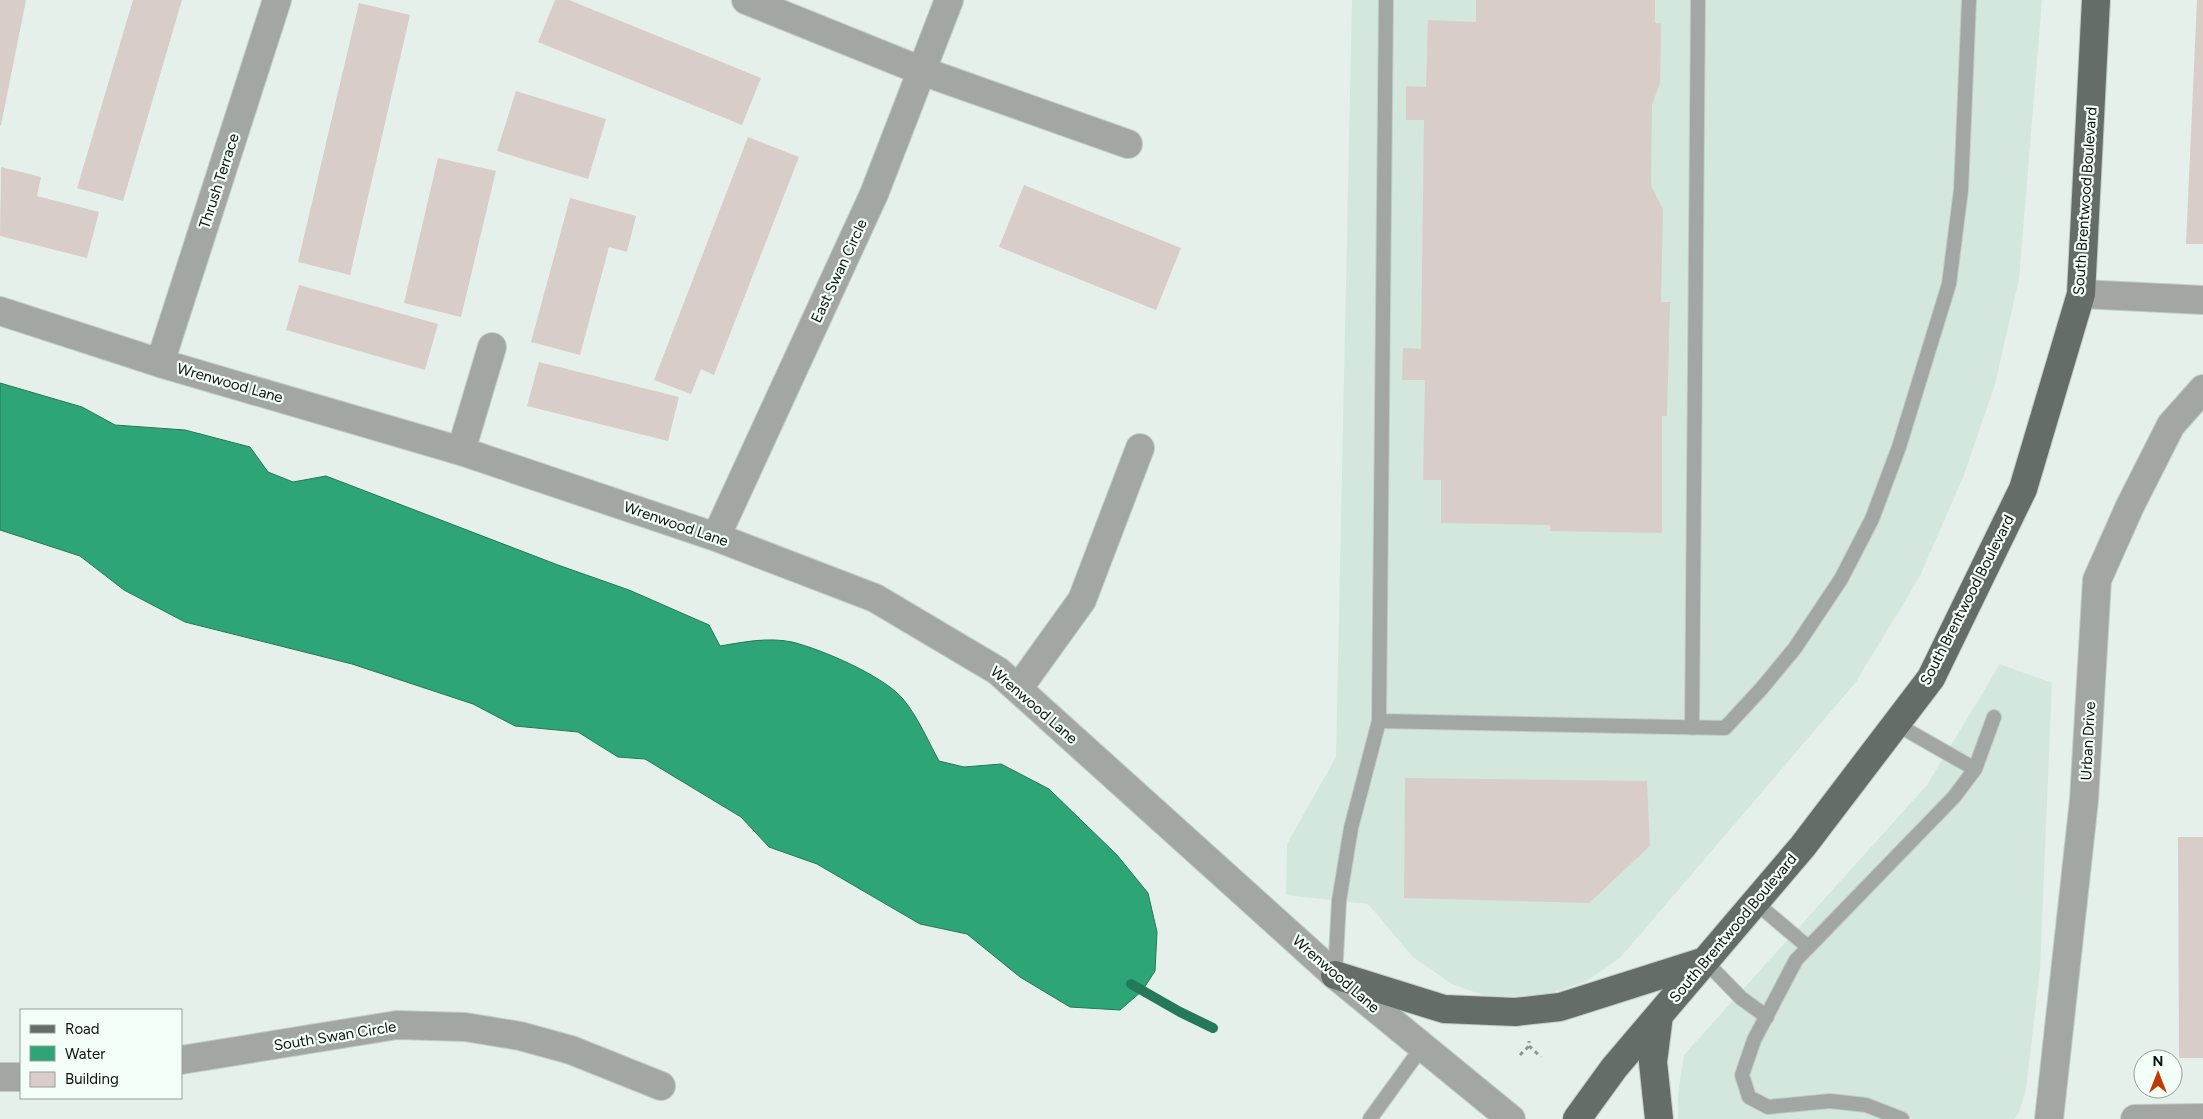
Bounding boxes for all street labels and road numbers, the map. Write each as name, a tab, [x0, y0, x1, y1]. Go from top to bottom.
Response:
street label: South Brentwood Boulevard	[2069, 106, 2101, 296]
street label: Thrush Terrace	[195, 131, 243, 231]
street label: East Swan Circle	[807, 216, 871, 326]
street label: Wrenwood Lane	[175, 359, 285, 407]
street label: Wrenwood Lane	[621, 498, 731, 550]
street label: South Brentwood Boulevard	[1916, 512, 2018, 688]
street label: Wrenwood Lane	[987, 662, 1081, 748]
street label: Urban Drive	[2077, 701, 2099, 781]
street label: South Brentwood Boulevard	[1665, 850, 1801, 1006]
street label: Wrenwood Lane	[1289, 931, 1383, 1017]
street label: South Swan Circle	[273, 1017, 397, 1055]

